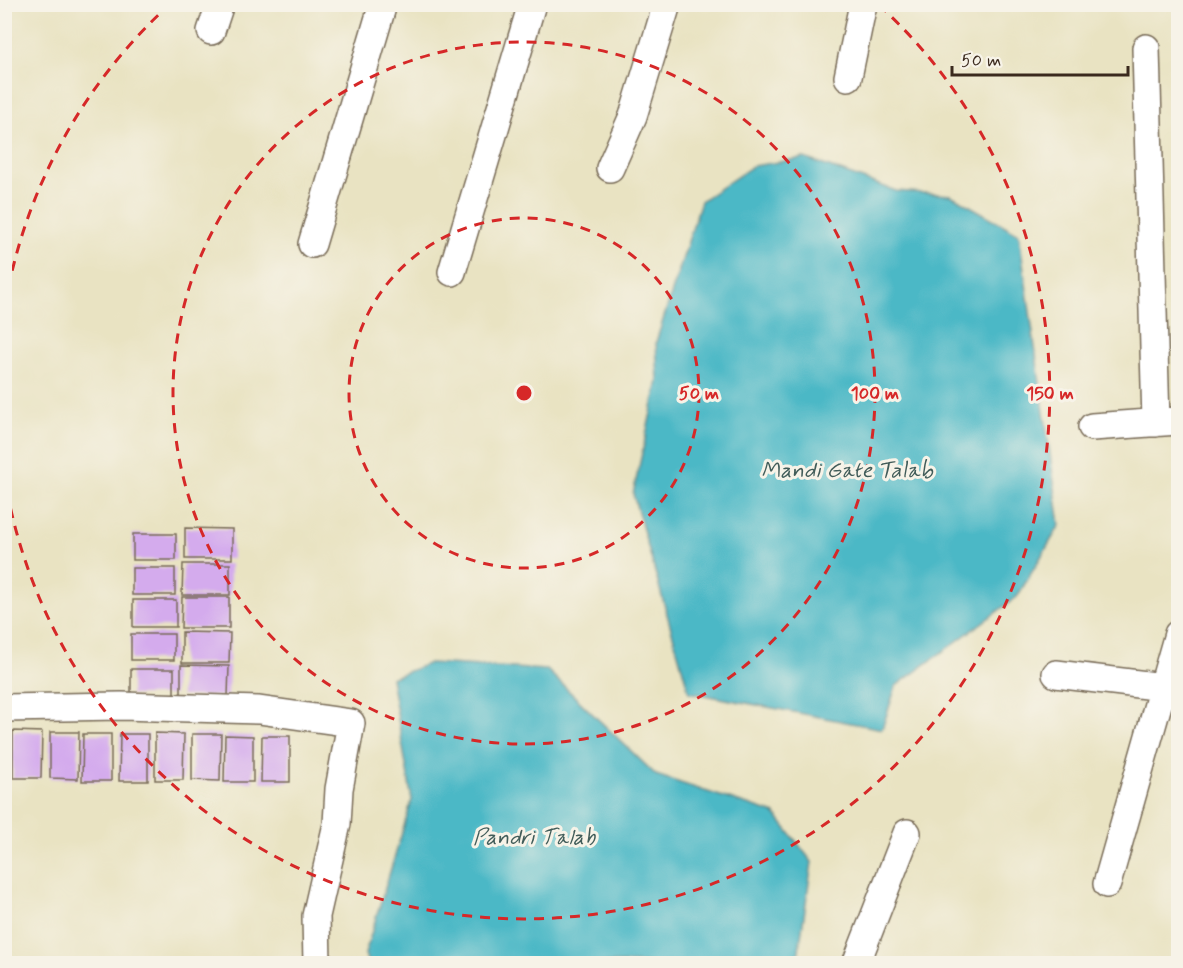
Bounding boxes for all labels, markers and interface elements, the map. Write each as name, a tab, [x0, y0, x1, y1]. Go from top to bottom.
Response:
scale bar	[952, 39, 1128, 77]
text: 50 m	[961, 49, 1001, 73]
text: 50 m	[679, 382, 719, 406]
text: 100 m	[851, 382, 899, 406]
text: 150 m	[1026, 382, 1074, 406]
centre of rings	[514, 383, 534, 403]
water label: Mandi Gate Talab	[761, 457, 934, 485]
water label: Pandri Talab	[473, 824, 596, 852]

